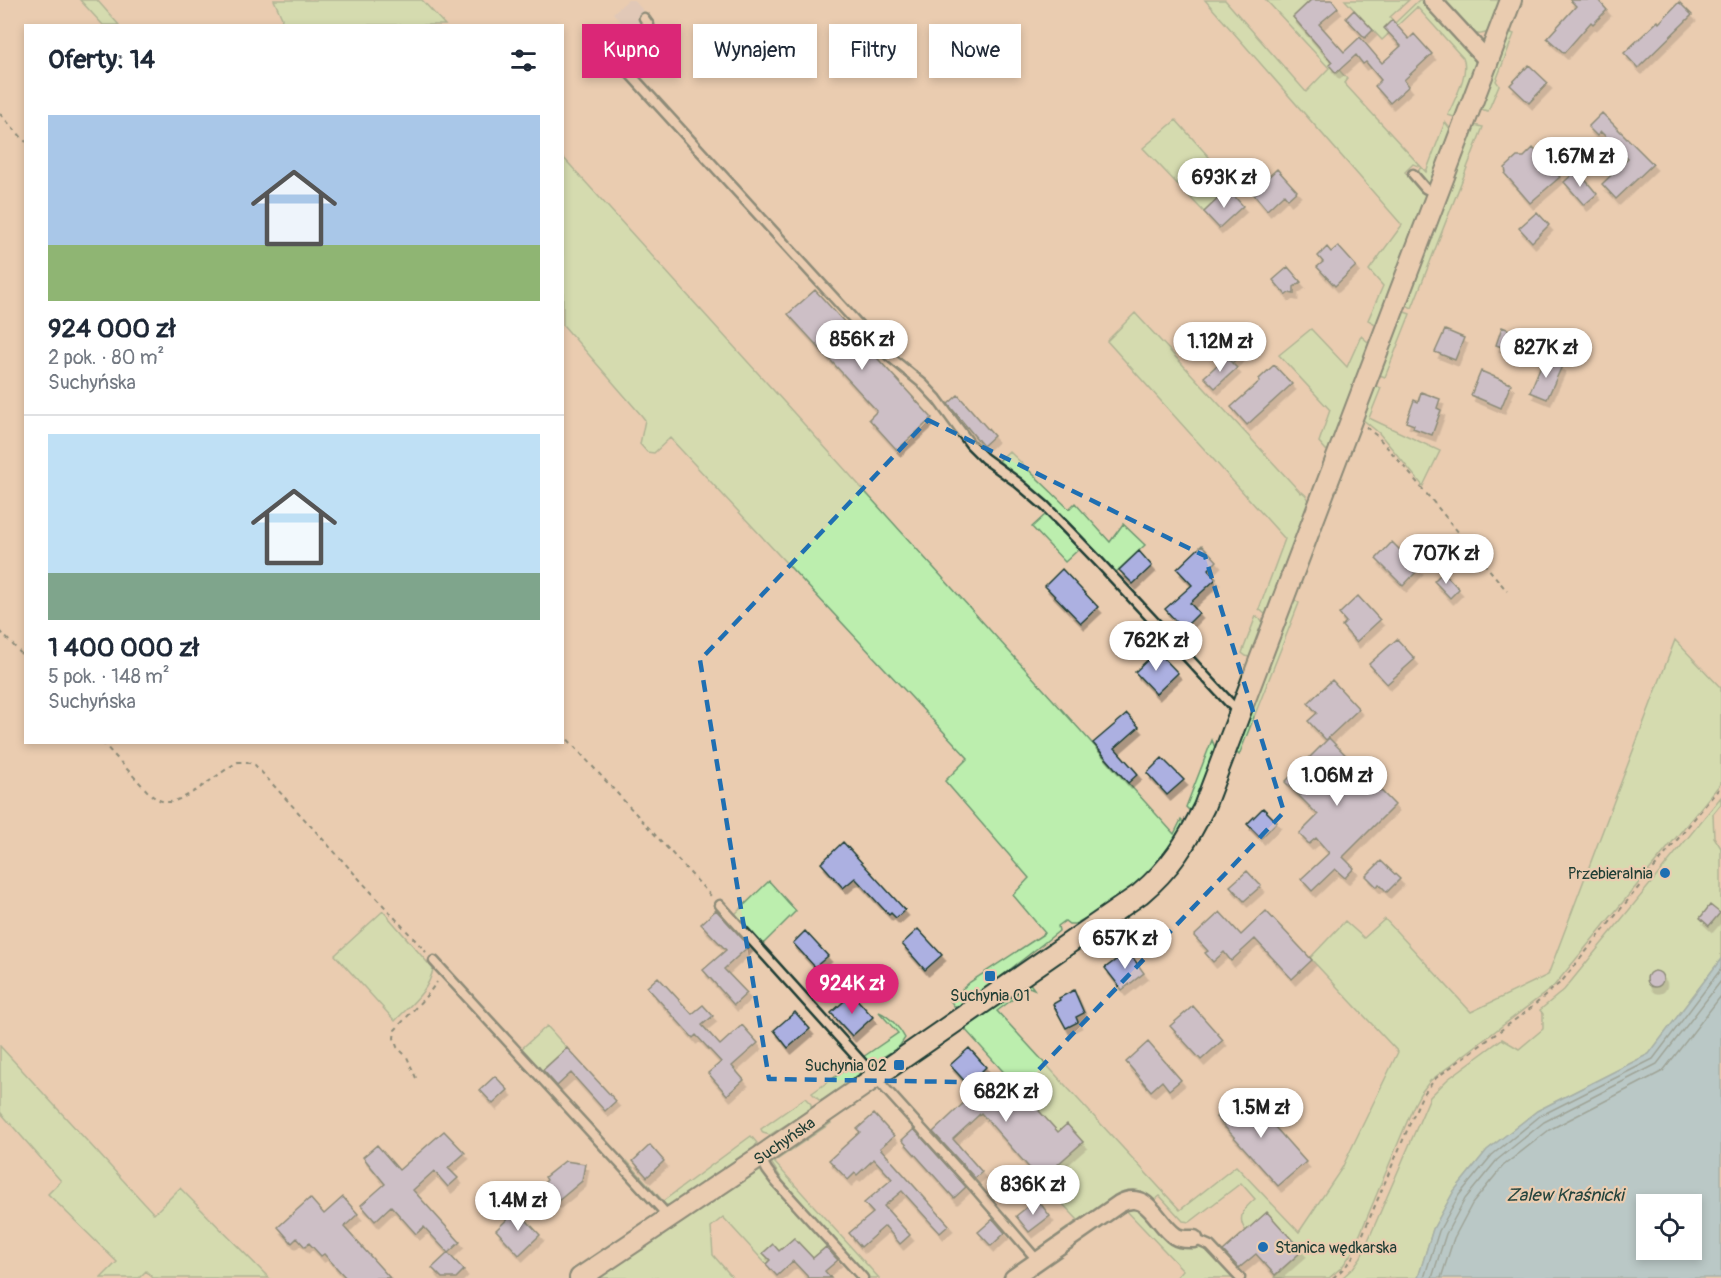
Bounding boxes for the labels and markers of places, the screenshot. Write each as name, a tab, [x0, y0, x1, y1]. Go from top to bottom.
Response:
pin: 1.67M zł	[1518, 137, 1642, 188]
pin: 693K zł	[1169, 158, 1279, 209]
pin: 856K zł	[807, 320, 917, 371]
pin: 1.12M zł	[1158, 322, 1282, 373]
pin: 827K zł	[1491, 328, 1601, 379]
pin: 707K zł	[1391, 534, 1501, 585]
pin: 762K zł	[1101, 621, 1211, 672]
pin: 1.06M zł	[1275, 756, 1399, 807]
place label: Przebieralnia	[1568, 864, 1653, 884]
marker: Przebieralnia	[1658, 866, 1672, 880]
pin: 657K zł	[1070, 919, 1180, 970]
pin: 924K zł	[797, 964, 907, 1015]
marker: Suchynia 01	[983, 969, 997, 983]
place label: Suchynia 01	[950, 986, 1030, 1006]
place label: Suchynia 02	[804, 1056, 887, 1076]
marker: Suchynia 02	[892, 1058, 906, 1072]
pin: 682K zł	[951, 1072, 1061, 1123]
pin: 1.5M zł	[1206, 1088, 1316, 1139]
pin: 836K zł	[978, 1165, 1088, 1216]
pin: 1.4M zł	[463, 1181, 573, 1232]
place label: Stanica wędkarska	[1275, 1238, 1397, 1258]
marker: Stanica wędkarska	[1256, 1240, 1270, 1254]

